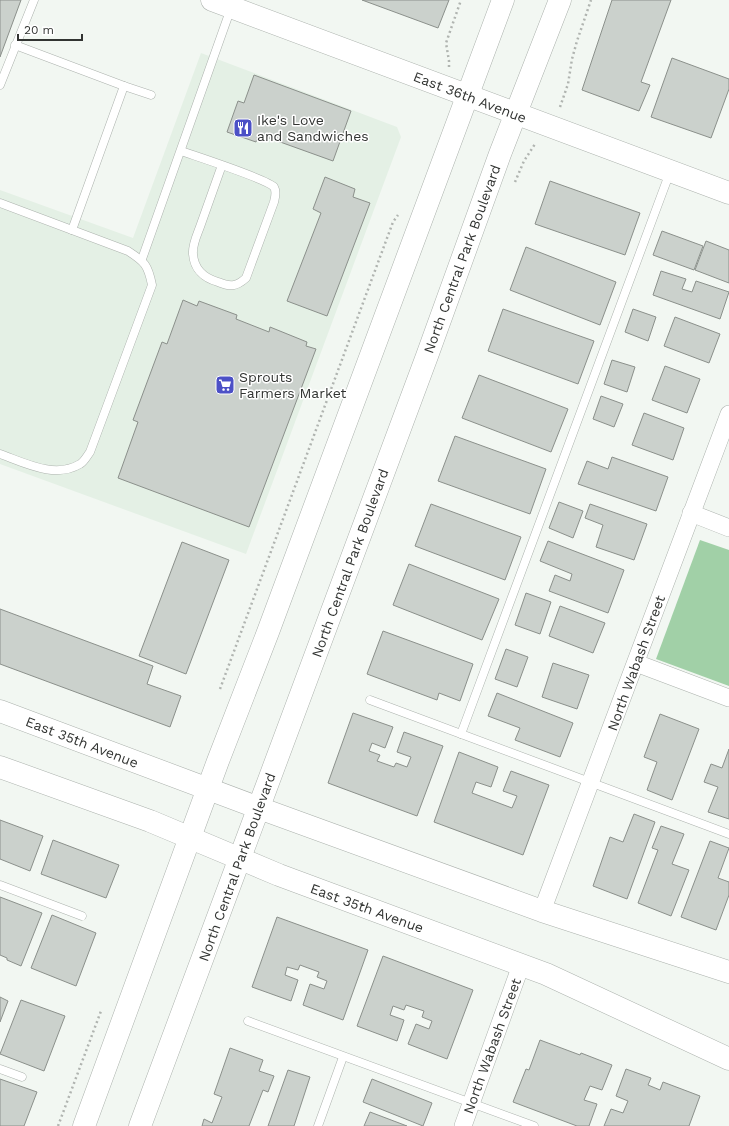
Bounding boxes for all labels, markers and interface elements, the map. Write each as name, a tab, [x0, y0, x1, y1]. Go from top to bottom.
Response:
scale bar	[18, 16, 82, 42]
text: 20 m	[24, 23, 54, 37]
street label: East 36th Avenue	[411, 68, 529, 126]
place label: Ike's Love and Sandwiches	[257, 112, 369, 144]
restaurant icon: Ike's Love and Sandwiches	[232, 117, 254, 139]
street label: North Central Park Boulevard	[420, 163, 504, 355]
place label: Sprouts Farmers Market	[239, 369, 347, 401]
supermarket icon: Sprouts Farmers Market	[214, 374, 236, 396]
street label: North Central Park Boulevard	[308, 467, 392, 659]
street label: North Wabash Street	[604, 593, 668, 733]
street label: East 35th Avenue	[23, 713, 141, 771]
street label: North Central Park Boulevard	[195, 771, 279, 963]
street label: East 35th Avenue	[308, 880, 426, 936]
street label: North Wabash Street	[460, 976, 524, 1116]

